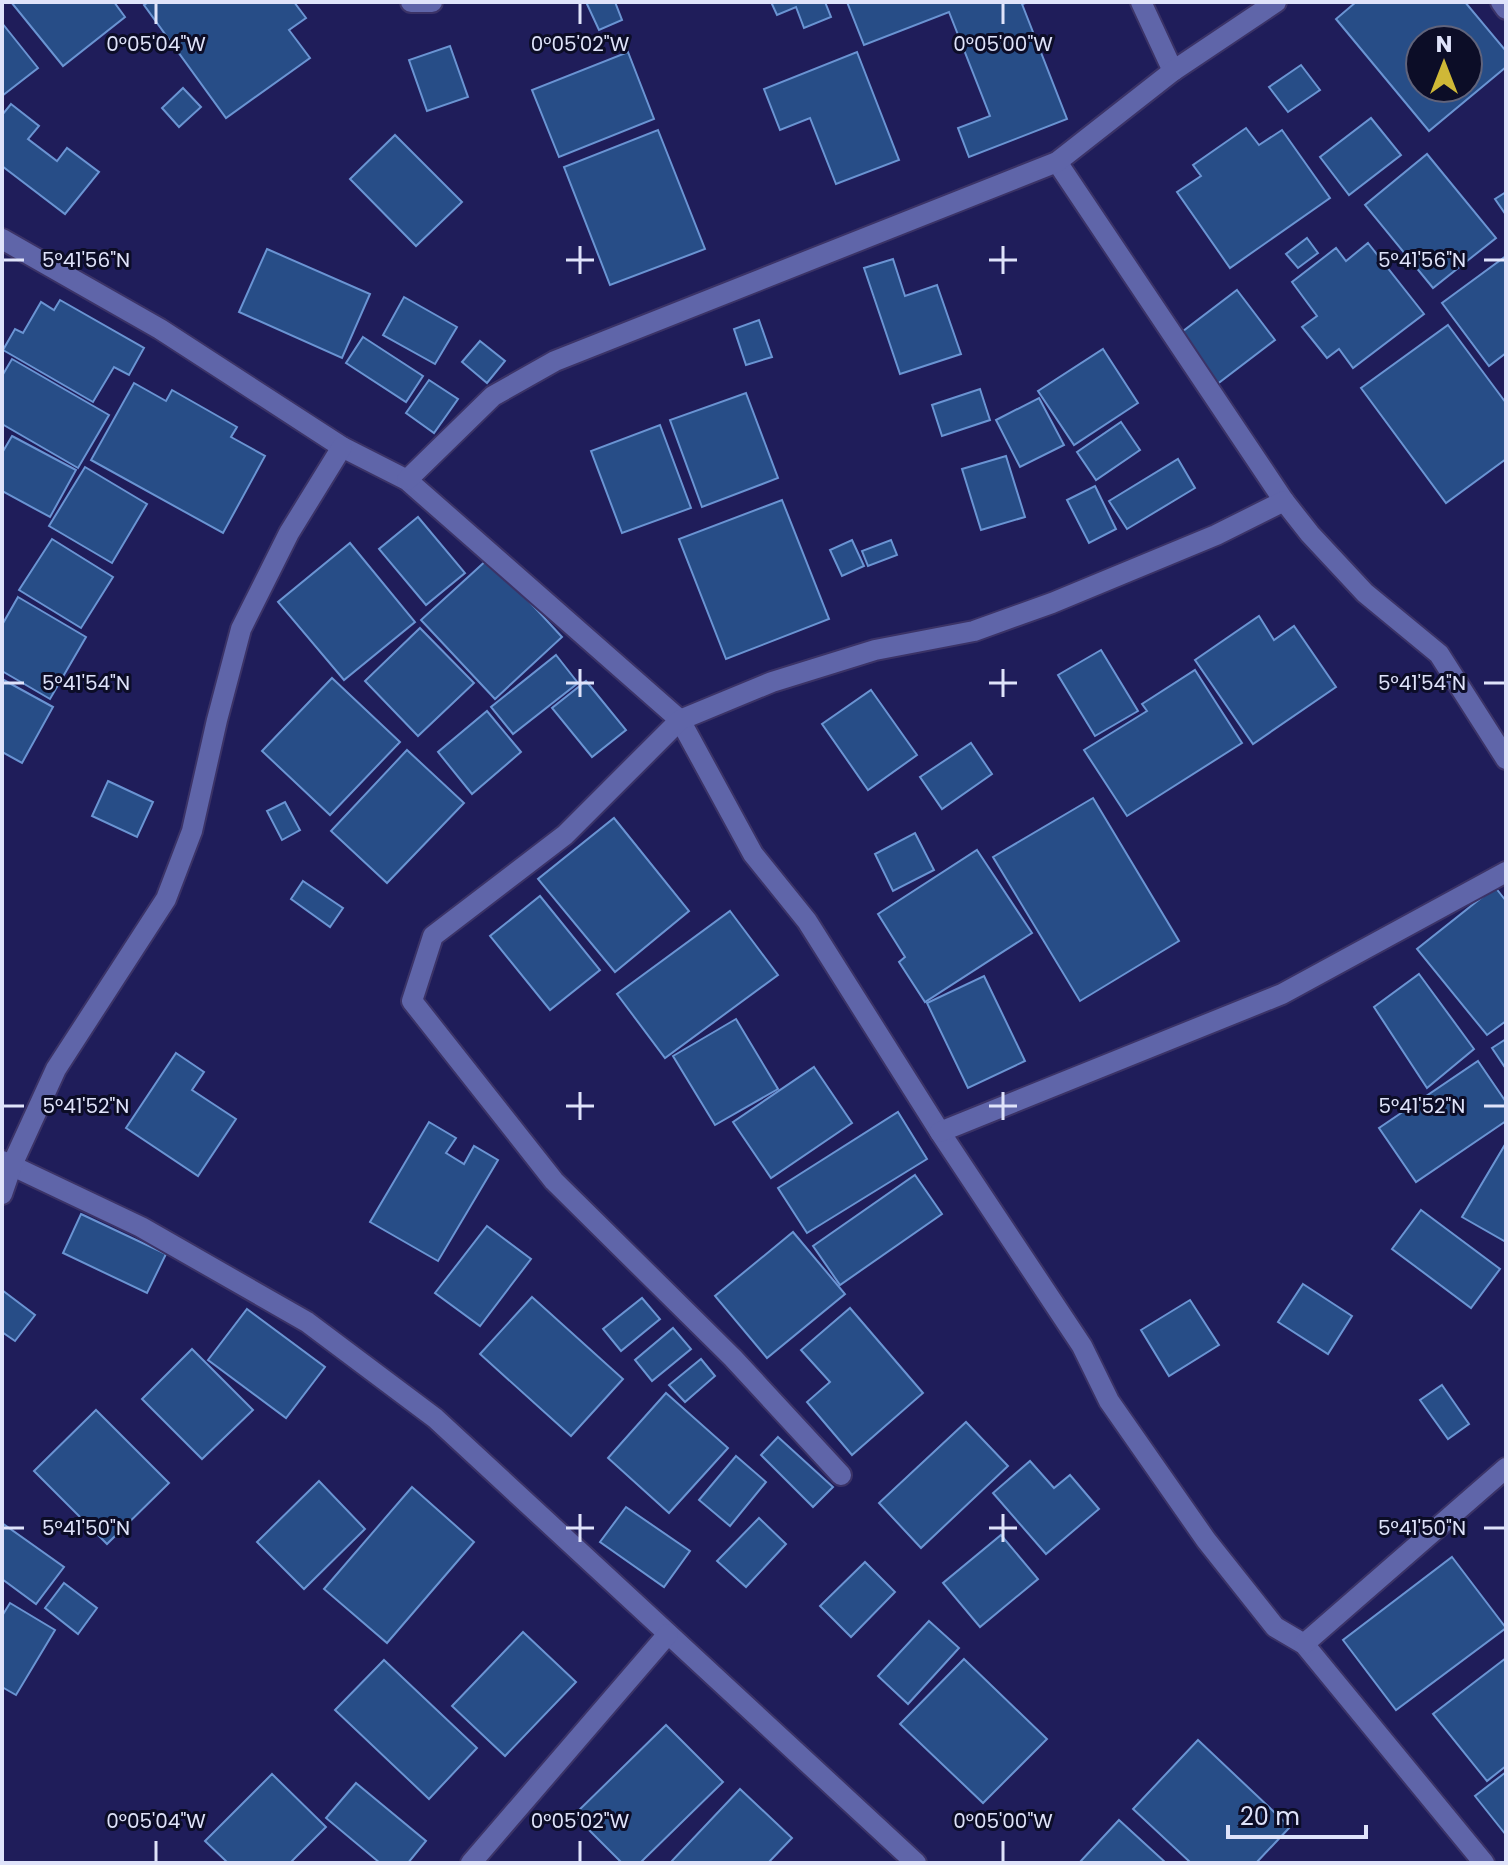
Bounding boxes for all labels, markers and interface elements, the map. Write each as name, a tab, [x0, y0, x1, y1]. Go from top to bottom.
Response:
north arrow	[1404, 24, 1484, 104]
text: N	[1436, 29, 1452, 60]
text: 0°05'04"W	[106, 30, 206, 58]
text: 0°05'02"W	[531, 30, 630, 58]
text: 0°05'00"W	[953, 30, 1053, 58]
text: 5°41'56"N	[42, 246, 130, 274]
text: 5°41'56"N	[1378, 246, 1466, 274]
text: 5°41'54"N	[42, 669, 130, 697]
text: 5°41'54"N	[1378, 669, 1466, 697]
text: 5°41'52"N	[43, 1092, 129, 1120]
text: 5°41'52"N	[1379, 1092, 1465, 1120]
text: 5°41'50"N	[42, 1514, 130, 1542]
text: 5°41'50"N	[1378, 1514, 1466, 1542]
scale bar	[1228, 1789, 1366, 1839]
text: 20 m	[1240, 1800, 1300, 1833]
text: 0°05'04"W	[106, 1807, 206, 1835]
text: 0°05'02"W	[531, 1807, 630, 1835]
text: 0°05'00"W	[953, 1807, 1053, 1835]

